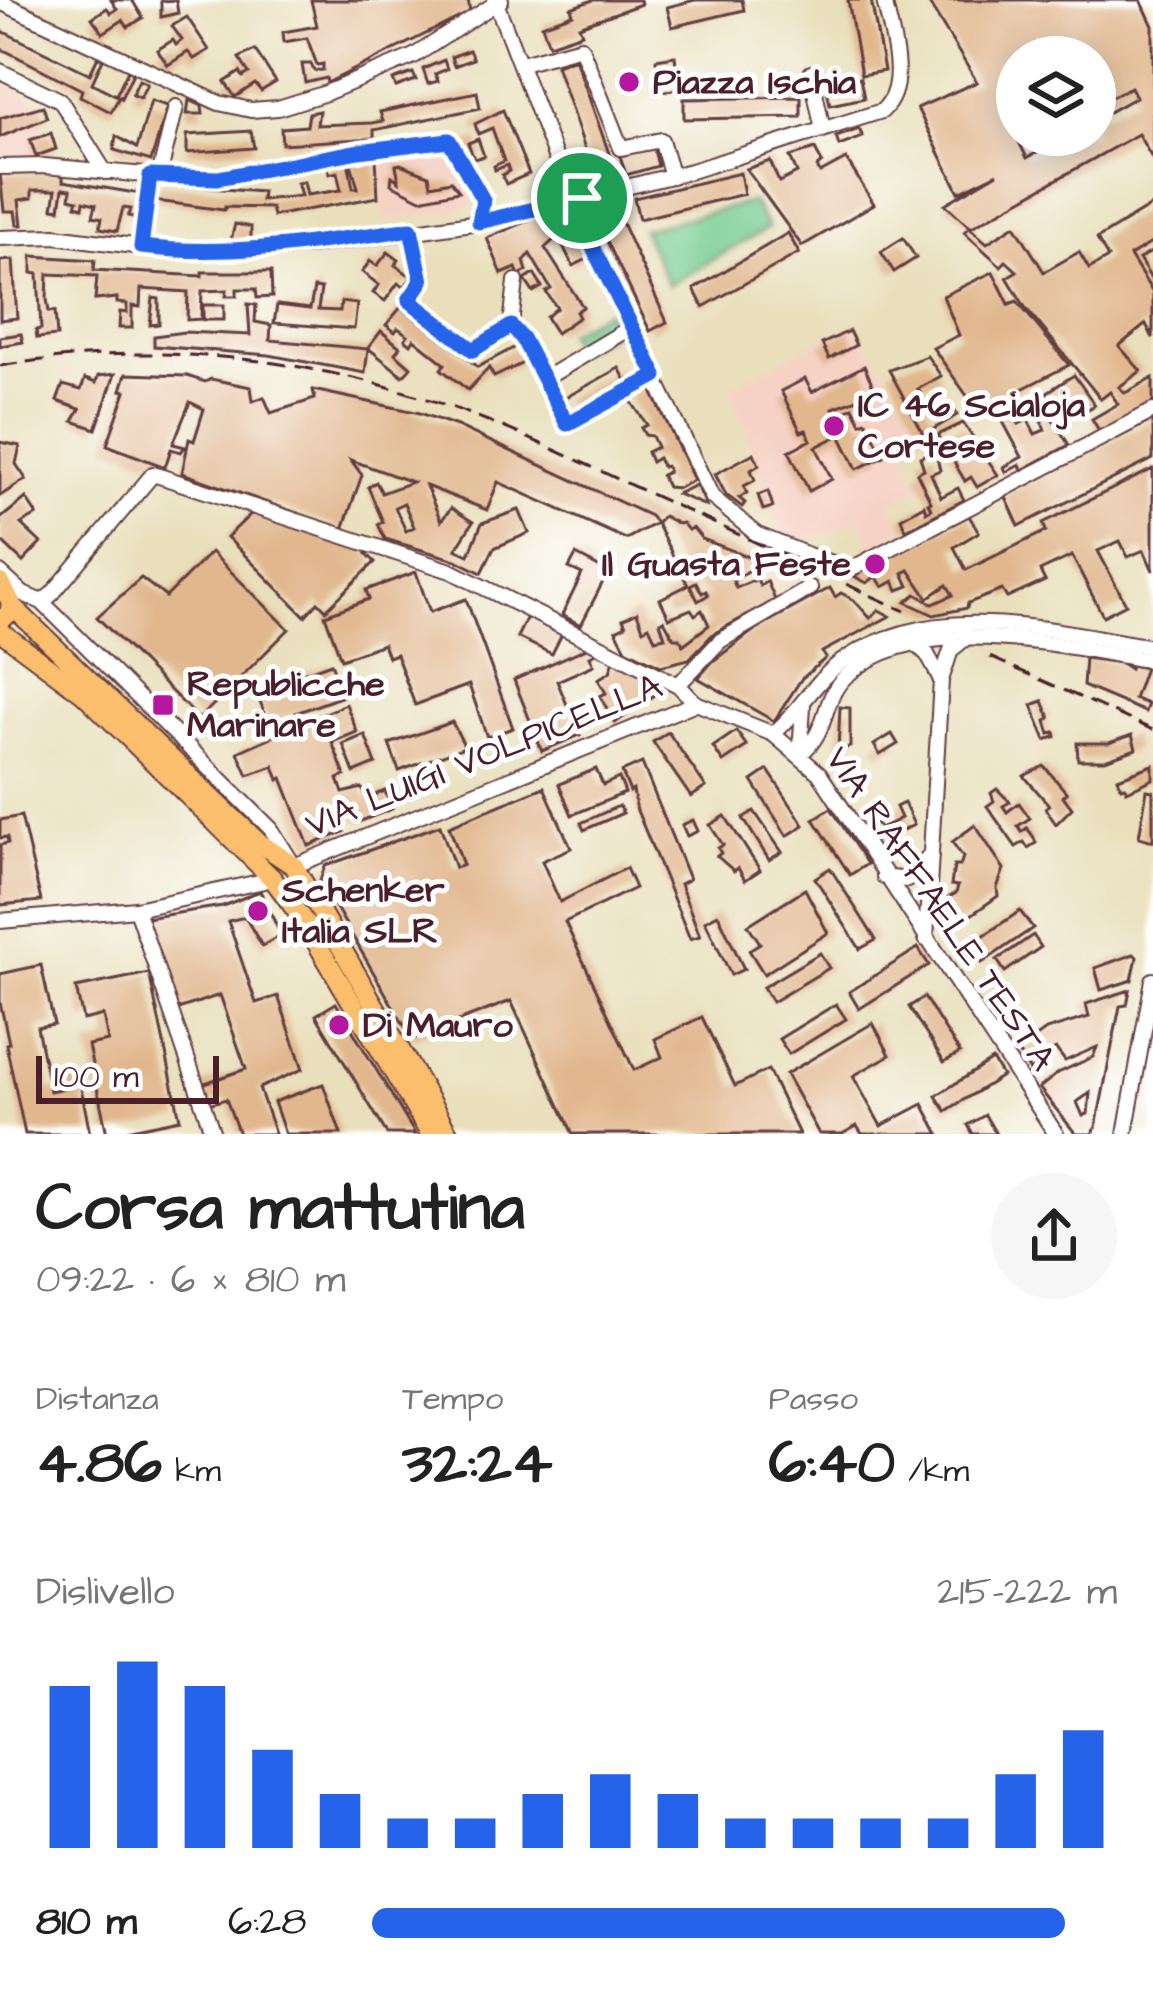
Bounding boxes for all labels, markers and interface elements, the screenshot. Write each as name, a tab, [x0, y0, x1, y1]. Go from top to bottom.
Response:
map controls	[996, 36, 1116, 156]
button: layers	[996, 36, 1116, 156]
place label: Piazza Ischia	[653, 57, 857, 108]
marker: Piazza Ischia	[616, 69, 642, 95]
pin	[531, 147, 633, 249]
icon: arrive	[549, 165, 615, 231]
place label: IC 46 Scialoja Cortese	[858, 380, 1086, 472]
marker: IC 46 Scialoja Cortese	[821, 413, 847, 439]
place label: Il Guasta Feste	[602, 539, 851, 590]
marker: Il Guasta Feste	[862, 551, 888, 577]
place label: Republicche Marinare	[187, 659, 385, 751]
street label: VIA LUIGI VOLPICELLA	[298, 661, 670, 851]
marker: Republicche Marinare	[150, 692, 176, 718]
street label: VIA RAFFAELE TESTA	[812, 737, 1068, 1081]
place label: Schenker Italia SLR	[281, 865, 445, 957]
marker: Schenker Italia SLR	[245, 898, 271, 924]
place label: Di Mauro	[363, 1000, 513, 1051]
marker: Di Mauro	[326, 1012, 352, 1038]
scale bar	[36, 1050, 219, 1103]
text: 100 m	[54, 1054, 139, 1100]
text: Corsa mattutina	[36, 1163, 525, 1255]
button: share	[991, 1173, 1117, 1299]
text: 09:22 · 6 × 810 m	[36, 1254, 346, 1308]
text: Distanza	[36, 1376, 159, 1422]
text: Tempo	[402, 1376, 503, 1422]
text: Passo	[769, 1376, 858, 1422]
text: 4.86	[36, 1422, 162, 1505]
text: 32:24	[402, 1422, 552, 1505]
text: 6:40	[769, 1422, 895, 1505]
text: km	[162, 1448, 221, 1494]
text: /km	[895, 1448, 969, 1494]
text: Dislivello	[36, 1566, 174, 1620]
text: 215–222 m	[937, 1566, 1117, 1620]
text: 810 m	[36, 1896, 137, 1950]
text: 6:28	[228, 1896, 307, 1950]

